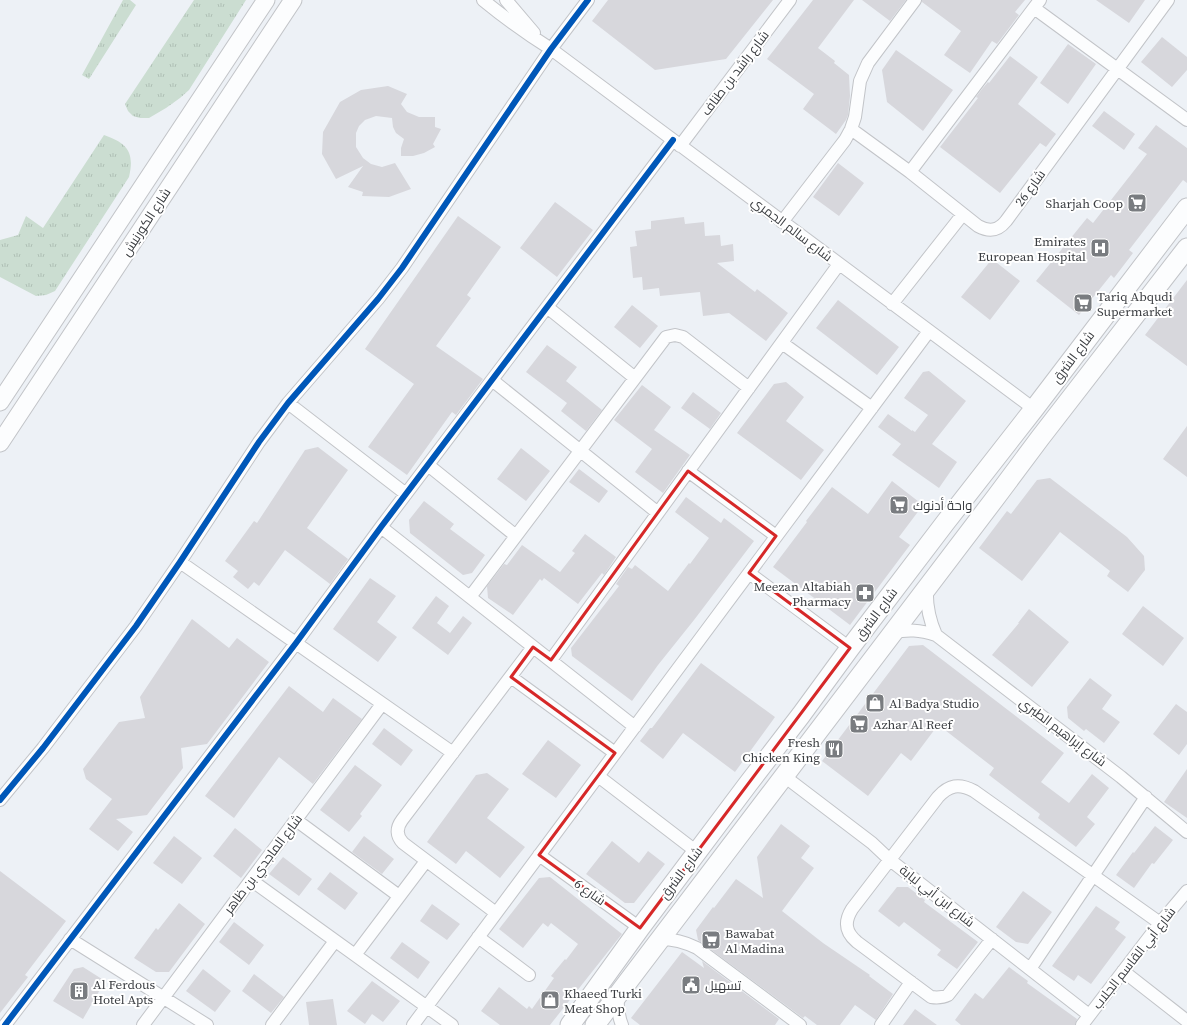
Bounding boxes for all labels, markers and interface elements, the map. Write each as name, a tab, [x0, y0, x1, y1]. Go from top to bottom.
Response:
street label: شارع راشد بن طناف	[697, 27, 773, 119]
street label: شارع 26	[1011, 166, 1049, 210]
street label: شارع الكورنيش	[118, 185, 174, 259]
supermarket icon: Sharjah Coop	[1126, 192, 1148, 214]
street label: شارع سالم الجمري	[747, 193, 836, 267]
place label: Sharjah Coop	[1046, 195, 1123, 212]
place label: Emirates European Hospital	[978, 233, 1086, 265]
hospital icon: Emirates European Hospital	[1089, 237, 1111, 259]
place label: Tariq Abqudi Supermarket	[1097, 288, 1173, 320]
supermarket icon: Tariq Abqudi Supermarket	[1072, 292, 1094, 314]
street label: شارع الشرق	[1048, 327, 1098, 387]
supermarket icon: واحة أدنوك	[888, 494, 910, 516]
place label: واحة أدنوك	[913, 497, 972, 514]
place label: Meezan Altabiah Pharmacy	[754, 578, 851, 610]
pharmacy icon: Meezan Altabiah Pharmacy	[854, 582, 876, 604]
street label: شارع الشرق	[851, 584, 901, 644]
shop icon: Al Badya Studio	[864, 692, 886, 714]
street label: شارع إبراهيم الطبري	[1015, 694, 1110, 772]
place label: Al Badya Studio	[889, 695, 979, 712]
supermarket icon: Azhar Al Reef	[848, 713, 870, 735]
place label: Azhar Al Reef	[873, 716, 953, 733]
place label: Fresh Chicken King	[742, 734, 820, 766]
restaurant icon: Fresh Chicken King	[823, 738, 845, 760]
street label: شارع الماجدي بن ظاهر	[219, 811, 308, 919]
street label: شارع الشرق	[656, 843, 706, 903]
street label: شارع ابن أبي لبابة	[895, 861, 978, 932]
street label: شارع 6	[571, 875, 609, 909]
street label: شارع أبي القاسم الجلاب	[1089, 903, 1181, 1014]
place label: Bawabat Al Madina	[725, 925, 785, 957]
supermarket icon: Bawabat Al Madina	[700, 929, 722, 951]
public building icon: تسهيل	[680, 974, 702, 996]
place label: Al Ferdous Hotel Apts	[93, 976, 155, 1008]
place label: تسهيل	[705, 977, 742, 994]
building icon: Al Ferdous Hotel Apts	[68, 980, 90, 1002]
place label: Khaeed Turki Meat Shop	[564, 985, 642, 1017]
shop icon: Khaeed Turki Meat Shop	[539, 989, 561, 1011]

